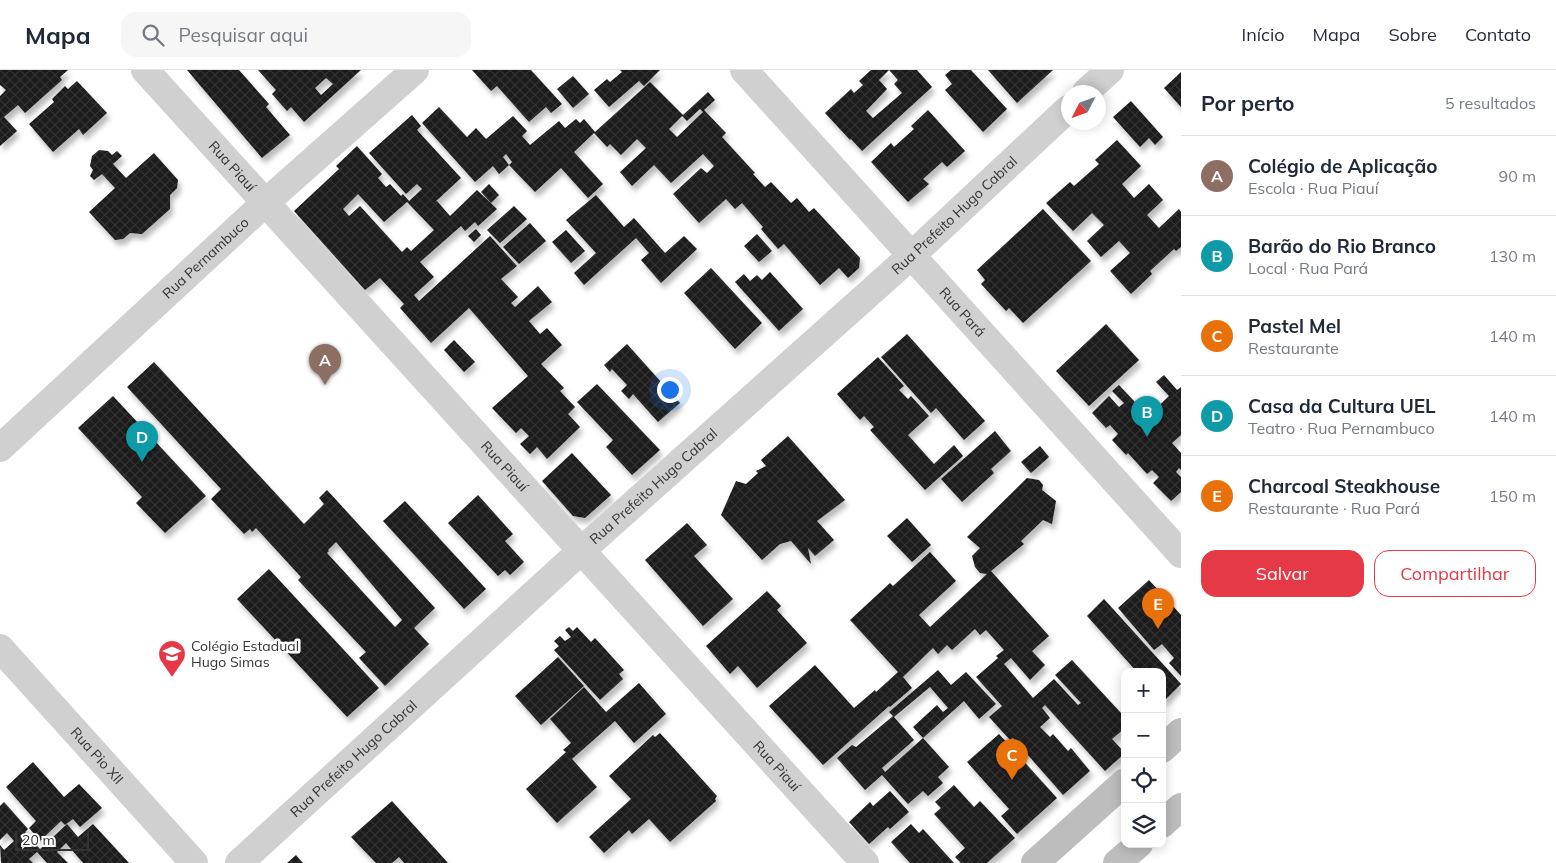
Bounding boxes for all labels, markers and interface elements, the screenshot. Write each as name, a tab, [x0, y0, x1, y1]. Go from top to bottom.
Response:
search box	[121, 12, 471, 57]
text: Mapa	[25, 20, 91, 50]
icon: search	[139, 21, 167, 49]
text: Pesquisar aqui	[179, 23, 308, 47]
text: Início	[1242, 23, 1285, 46]
text: Mapa	[1313, 23, 1360, 46]
text: Sobre	[1388, 23, 1437, 46]
text: Contato	[1465, 23, 1531, 46]
north arrow	[1061, 85, 1106, 130]
text: Por perto	[1201, 90, 1295, 116]
text: 5 resultados	[1445, 93, 1536, 113]
street label: Rua Piauí	[205, 137, 260, 196]
street label: Rua Prefeito Hugo Cabral	[888, 152, 1021, 278]
text: Colégio de Aplicação	[1248, 154, 1437, 178]
text: A	[1211, 166, 1223, 186]
text: 90 m	[1499, 166, 1536, 186]
text: Escola · Rua Piauí	[1248, 178, 1379, 198]
street label: Rua Pernambuco	[158, 213, 253, 302]
text: Barão do Rio Branco	[1248, 234, 1436, 258]
text: B	[1211, 246, 1223, 266]
text: 130 m	[1489, 246, 1536, 266]
text: Local · Rua Pará	[1248, 258, 1368, 278]
street label: Rua Pará	[936, 283, 989, 340]
text: Pastel Mel	[1248, 314, 1341, 338]
text: C	[1212, 326, 1222, 346]
text: 140 m	[1489, 326, 1536, 346]
text: Restaurante	[1248, 338, 1339, 358]
pin: A	[309, 344, 341, 385]
your location	[657, 377, 683, 403]
text: Casa da Cultura UEL	[1248, 394, 1436, 418]
pin: B	[1131, 396, 1163, 437]
text: D	[1211, 406, 1223, 426]
text: 140 m	[1489, 406, 1536, 426]
text: Teatro · Rua Pernambuco	[1248, 418, 1435, 438]
pin: D	[126, 421, 158, 462]
street label: Rua Prefeito Hugo Cabral	[586, 424, 721, 548]
street label: Rua Piauí	[477, 437, 533, 496]
text: Charcoal Steakhouse	[1248, 474, 1440, 498]
text: E	[1212, 486, 1222, 506]
text: 150 m	[1489, 486, 1536, 506]
text: Restaurante · Rua Pará	[1248, 498, 1420, 518]
button: Salvar	[1201, 550, 1364, 597]
button: Compartilhar	[1374, 550, 1536, 597]
pin: E	[1142, 588, 1174, 629]
place label: Colégio Estadual Hugo Simas	[191, 637, 299, 671]
school or university icon: Colégio Estadual Hugo Simas	[157, 639, 187, 678]
map controls	[1121, 668, 1166, 848]
button: +	[1121, 668, 1166, 713]
street label: Rua Prefeito Hugo Cabral	[286, 696, 421, 821]
button: −	[1121, 713, 1166, 758]
street label: Rua Pio XII	[67, 723, 127, 788]
street label: Rua Piauí	[749, 737, 805, 795]
pin: C	[996, 739, 1028, 780]
button: locate	[1121, 758, 1166, 803]
button: layers	[1121, 803, 1166, 848]
scale bar	[15, 828, 89, 851]
text: 20 m	[22, 831, 55, 849]

